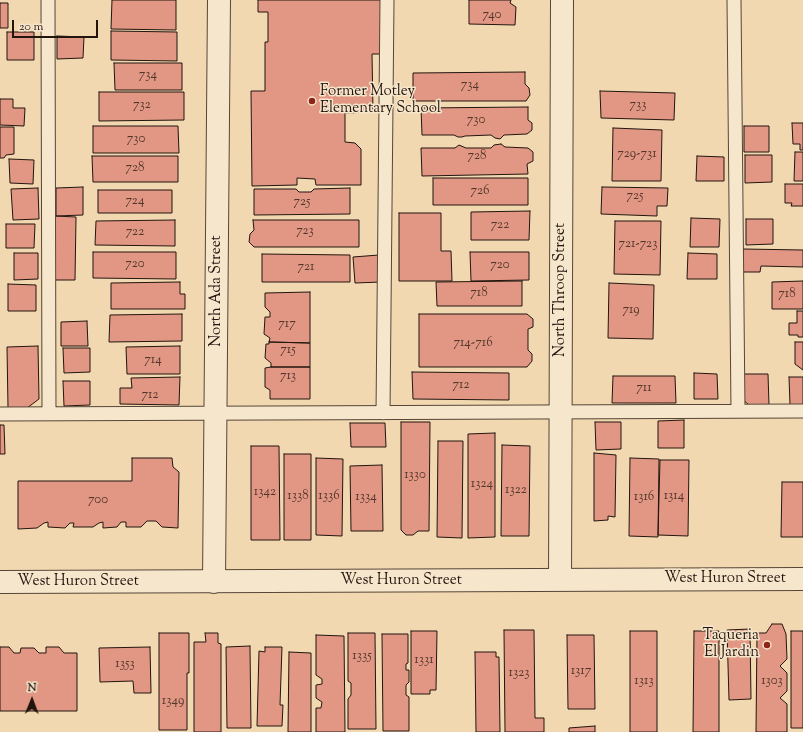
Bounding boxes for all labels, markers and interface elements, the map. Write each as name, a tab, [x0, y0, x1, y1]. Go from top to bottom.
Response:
house number: 740	[483, 8, 501, 24]
scale bar	[14, 12, 100, 38]
text: 20 m	[19, 18, 43, 36]
house number: 734	[139, 68, 157, 84]
house number: 734	[461, 78, 479, 94]
place label: Former Motley Elementary School	[320, 83, 441, 118]
marker: Former Motley Elementary School	[307, 96, 317, 106]
house number: 732	[133, 98, 151, 114]
house number: 733	[629, 98, 647, 114]
house number: 730	[467, 113, 485, 129]
house number: 730	[127, 132, 145, 148]
house number: 729-731	[617, 147, 657, 163]
house number: 728	[468, 149, 486, 165]
house number: 728	[126, 161, 144, 177]
house number: 726	[471, 184, 489, 200]
house number: 725	[627, 189, 643, 205]
house number: 724	[125, 194, 145, 210]
house number: 725	[294, 195, 310, 211]
house number: 722	[491, 218, 509, 234]
street label: North Throop Street	[552, 223, 570, 357]
house number: 723	[296, 224, 314, 240]
house number: 722	[126, 225, 144, 241]
street label: North Ada Street	[208, 235, 226, 347]
house number: 721-723	[619, 237, 657, 253]
house number: 720	[125, 257, 145, 273]
house number: 720	[490, 258, 510, 274]
house number: 721	[298, 260, 314, 276]
house number: 718	[470, 286, 488, 302]
house number: 718	[778, 287, 796, 303]
house number: 719	[622, 303, 640, 319]
house number: 717	[278, 317, 296, 333]
house number: 714-716	[453, 336, 493, 352]
house number: 715	[280, 343, 296, 359]
house number: 714	[144, 353, 162, 369]
house number: 713	[280, 369, 296, 385]
house number: 712	[452, 378, 470, 394]
house number: 711	[636, 381, 652, 397]
house number: 712	[141, 388, 159, 404]
house number: 1330	[404, 468, 426, 484]
house number: 1324	[471, 477, 493, 493]
house number: 1322	[505, 483, 527, 499]
house number: 1342	[254, 485, 276, 501]
house number: 1338	[287, 489, 309, 505]
house number: 1336	[318, 489, 340, 505]
house number: 1314	[664, 489, 684, 505]
house number: 1334	[355, 490, 377, 506]
house number: 1316	[634, 490, 654, 506]
house number: 700	[88, 493, 108, 509]
street label: West Huron Street	[664, 570, 786, 588]
street label: West Huron Street	[340, 572, 462, 590]
street label: West Huron Street	[17, 573, 139, 591]
place label: Taqueria El Jardin	[702, 627, 759, 662]
marker: Taqueria El Jardin	[762, 640, 772, 650]
house number: 1335	[352, 649, 372, 665]
house number: 1331	[414, 653, 434, 669]
house number: 1353	[115, 657, 135, 673]
house number: 1317	[571, 664, 591, 680]
house number: 1323	[508, 666, 530, 682]
house number: 1313	[634, 674, 654, 690]
house number: 1303	[761, 674, 783, 690]
north arrow	[12, 680, 52, 720]
text: N	[28, 680, 37, 696]
house number: 1349	[162, 694, 184, 710]

